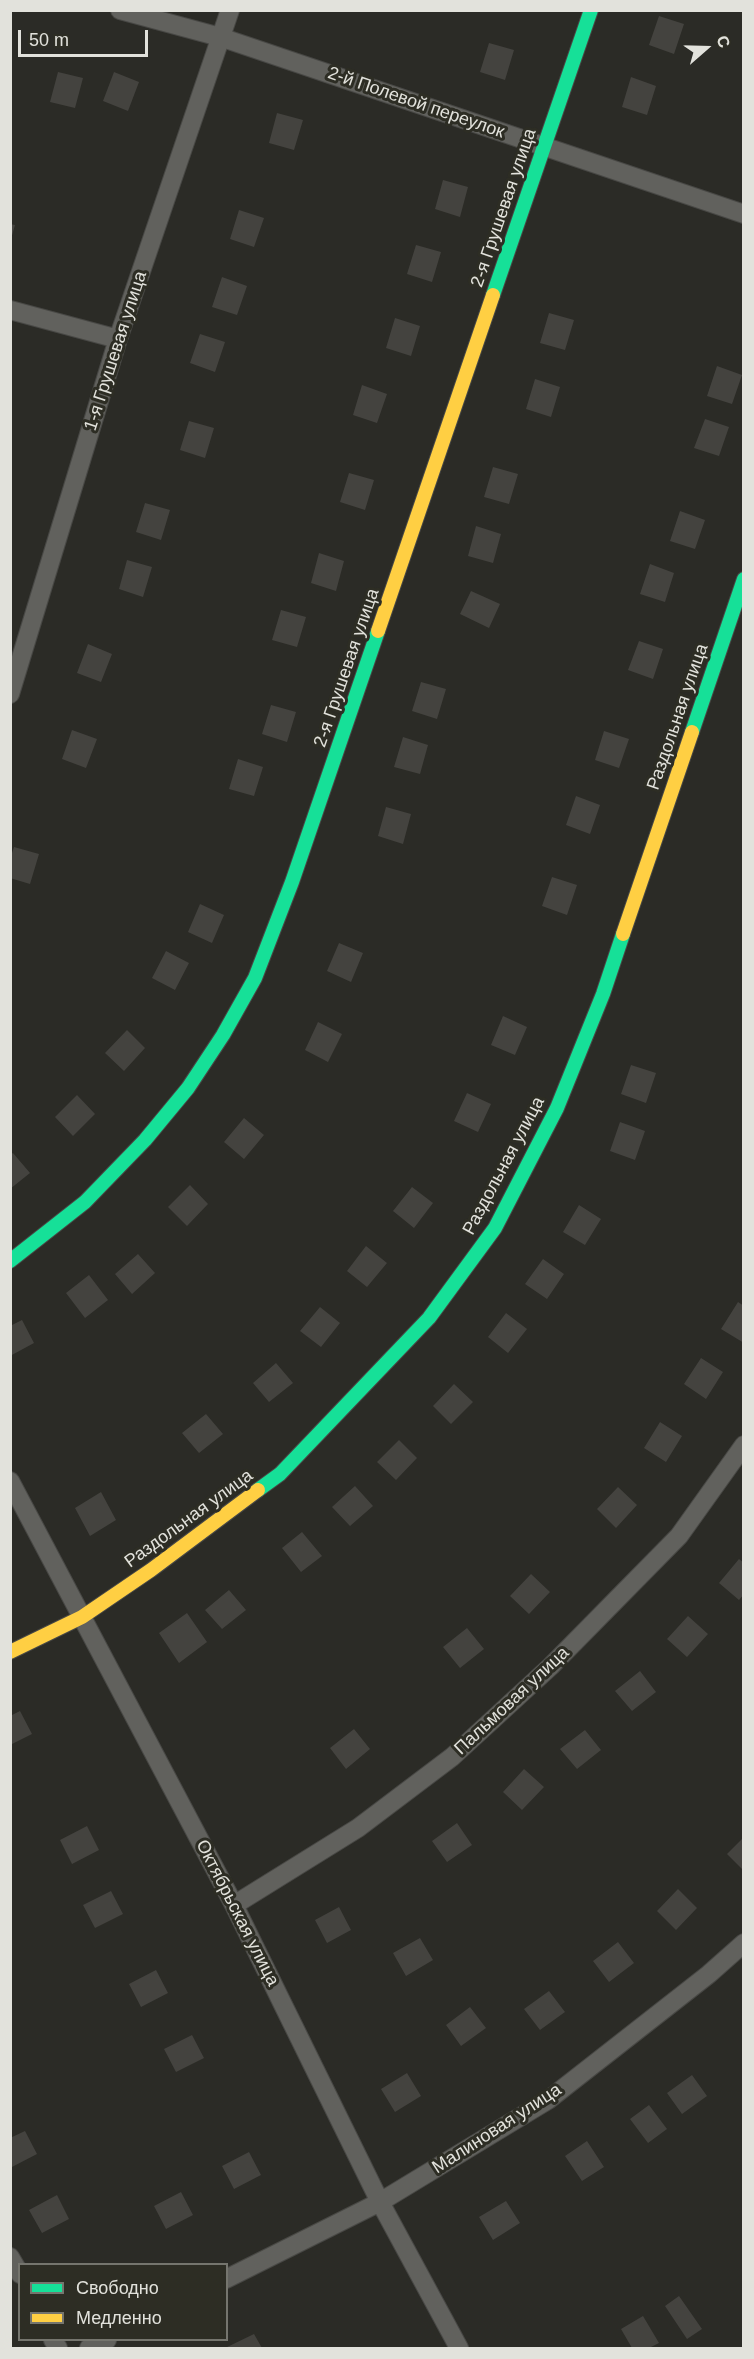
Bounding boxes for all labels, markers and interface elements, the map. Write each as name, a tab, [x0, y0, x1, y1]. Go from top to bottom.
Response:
scale bar	[21, 18, 152, 56]
north arrow	[676, 18, 736, 78]
text: 50 m	[29, 30, 69, 50]
text: С	[713, 33, 733, 50]
street label: 2-й Полевой переулок	[325, 63, 507, 143]
street label: 2-я Грушевая улица	[467, 126, 541, 290]
street label: 1-я Грушевая улица	[80, 269, 152, 433]
street label: 2-я Грушевая улица	[310, 586, 384, 750]
street label: Раздольная улица	[643, 641, 713, 793]
street label: Раздольная улица	[458, 1093, 550, 1239]
street label: Раздольная улица	[121, 1465, 257, 1573]
street label: Пальмовая улица	[450, 1642, 574, 1760]
street label: Октябрьская улица	[191, 1836, 283, 1990]
street label: Малиновая улица	[429, 2079, 565, 2179]
legend	[18, 2263, 228, 2341]
text: Свободно	[76, 2278, 159, 2298]
text: Медленно	[76, 2308, 162, 2328]

